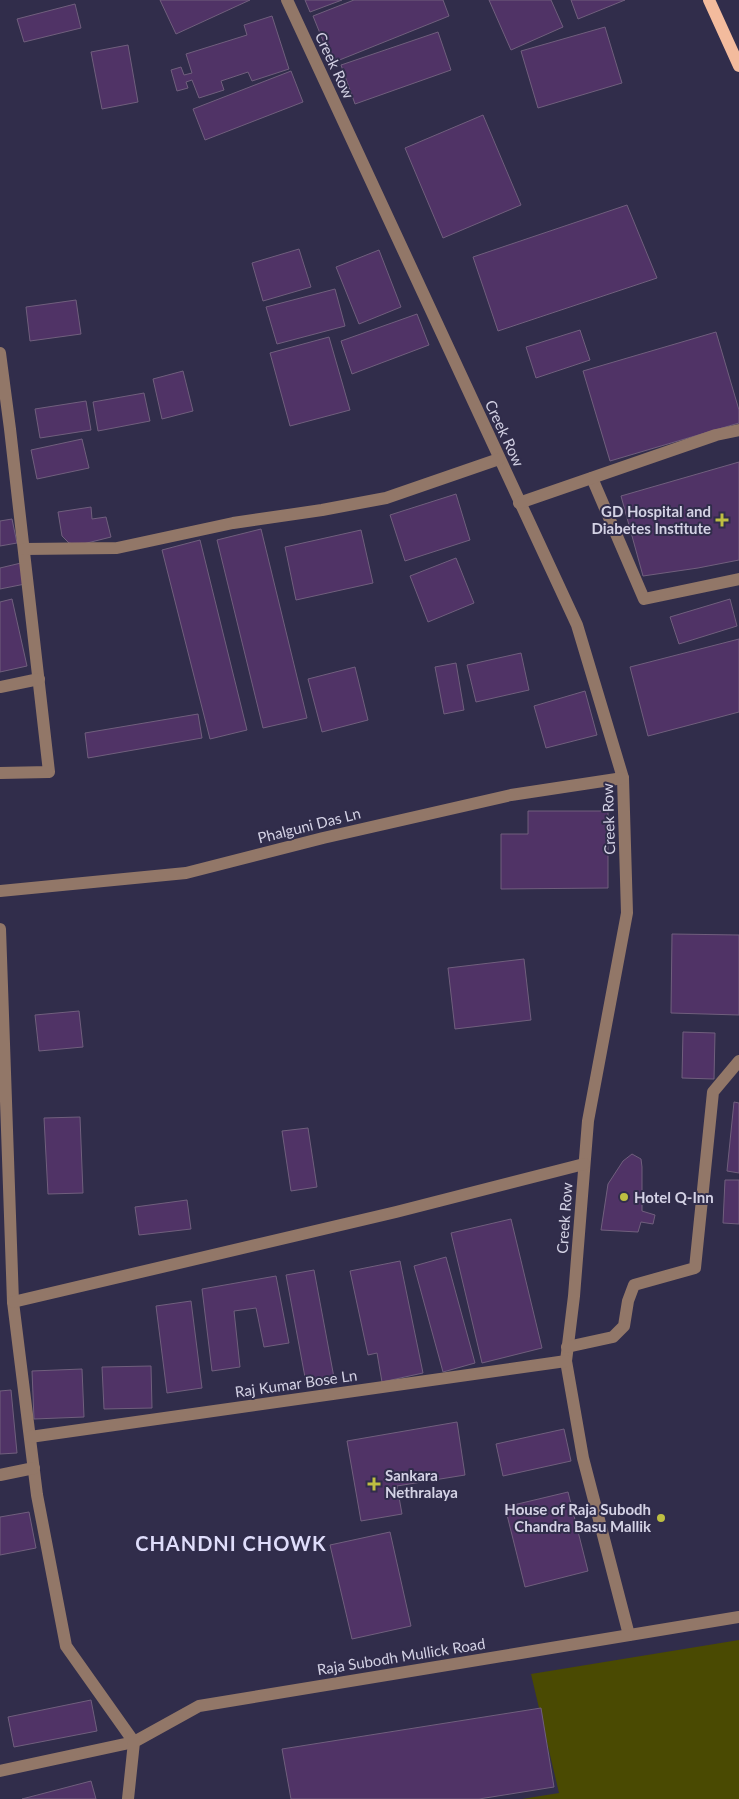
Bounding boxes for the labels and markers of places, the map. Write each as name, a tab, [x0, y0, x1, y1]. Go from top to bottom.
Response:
place label: GD Hospital and Diabetes Institute	[591, 502, 711, 537]
marker: GD Hospital and Diabetes Institute	[715, 513, 729, 527]
place label: Hotel Q-Inn	[634, 1188, 714, 1206]
marker: Hotel Q-Inn	[618, 1191, 630, 1203]
place label: Sankara Nethralaya	[385, 1466, 458, 1501]
marker: Sankara Nethralaya	[367, 1477, 381, 1491]
place label: House of Raja Subodh Chandra Basu Mallik	[504, 1500, 652, 1535]
marker: House of Raja Subodh Chandra Basu Mallik	[655, 1512, 667, 1524]

